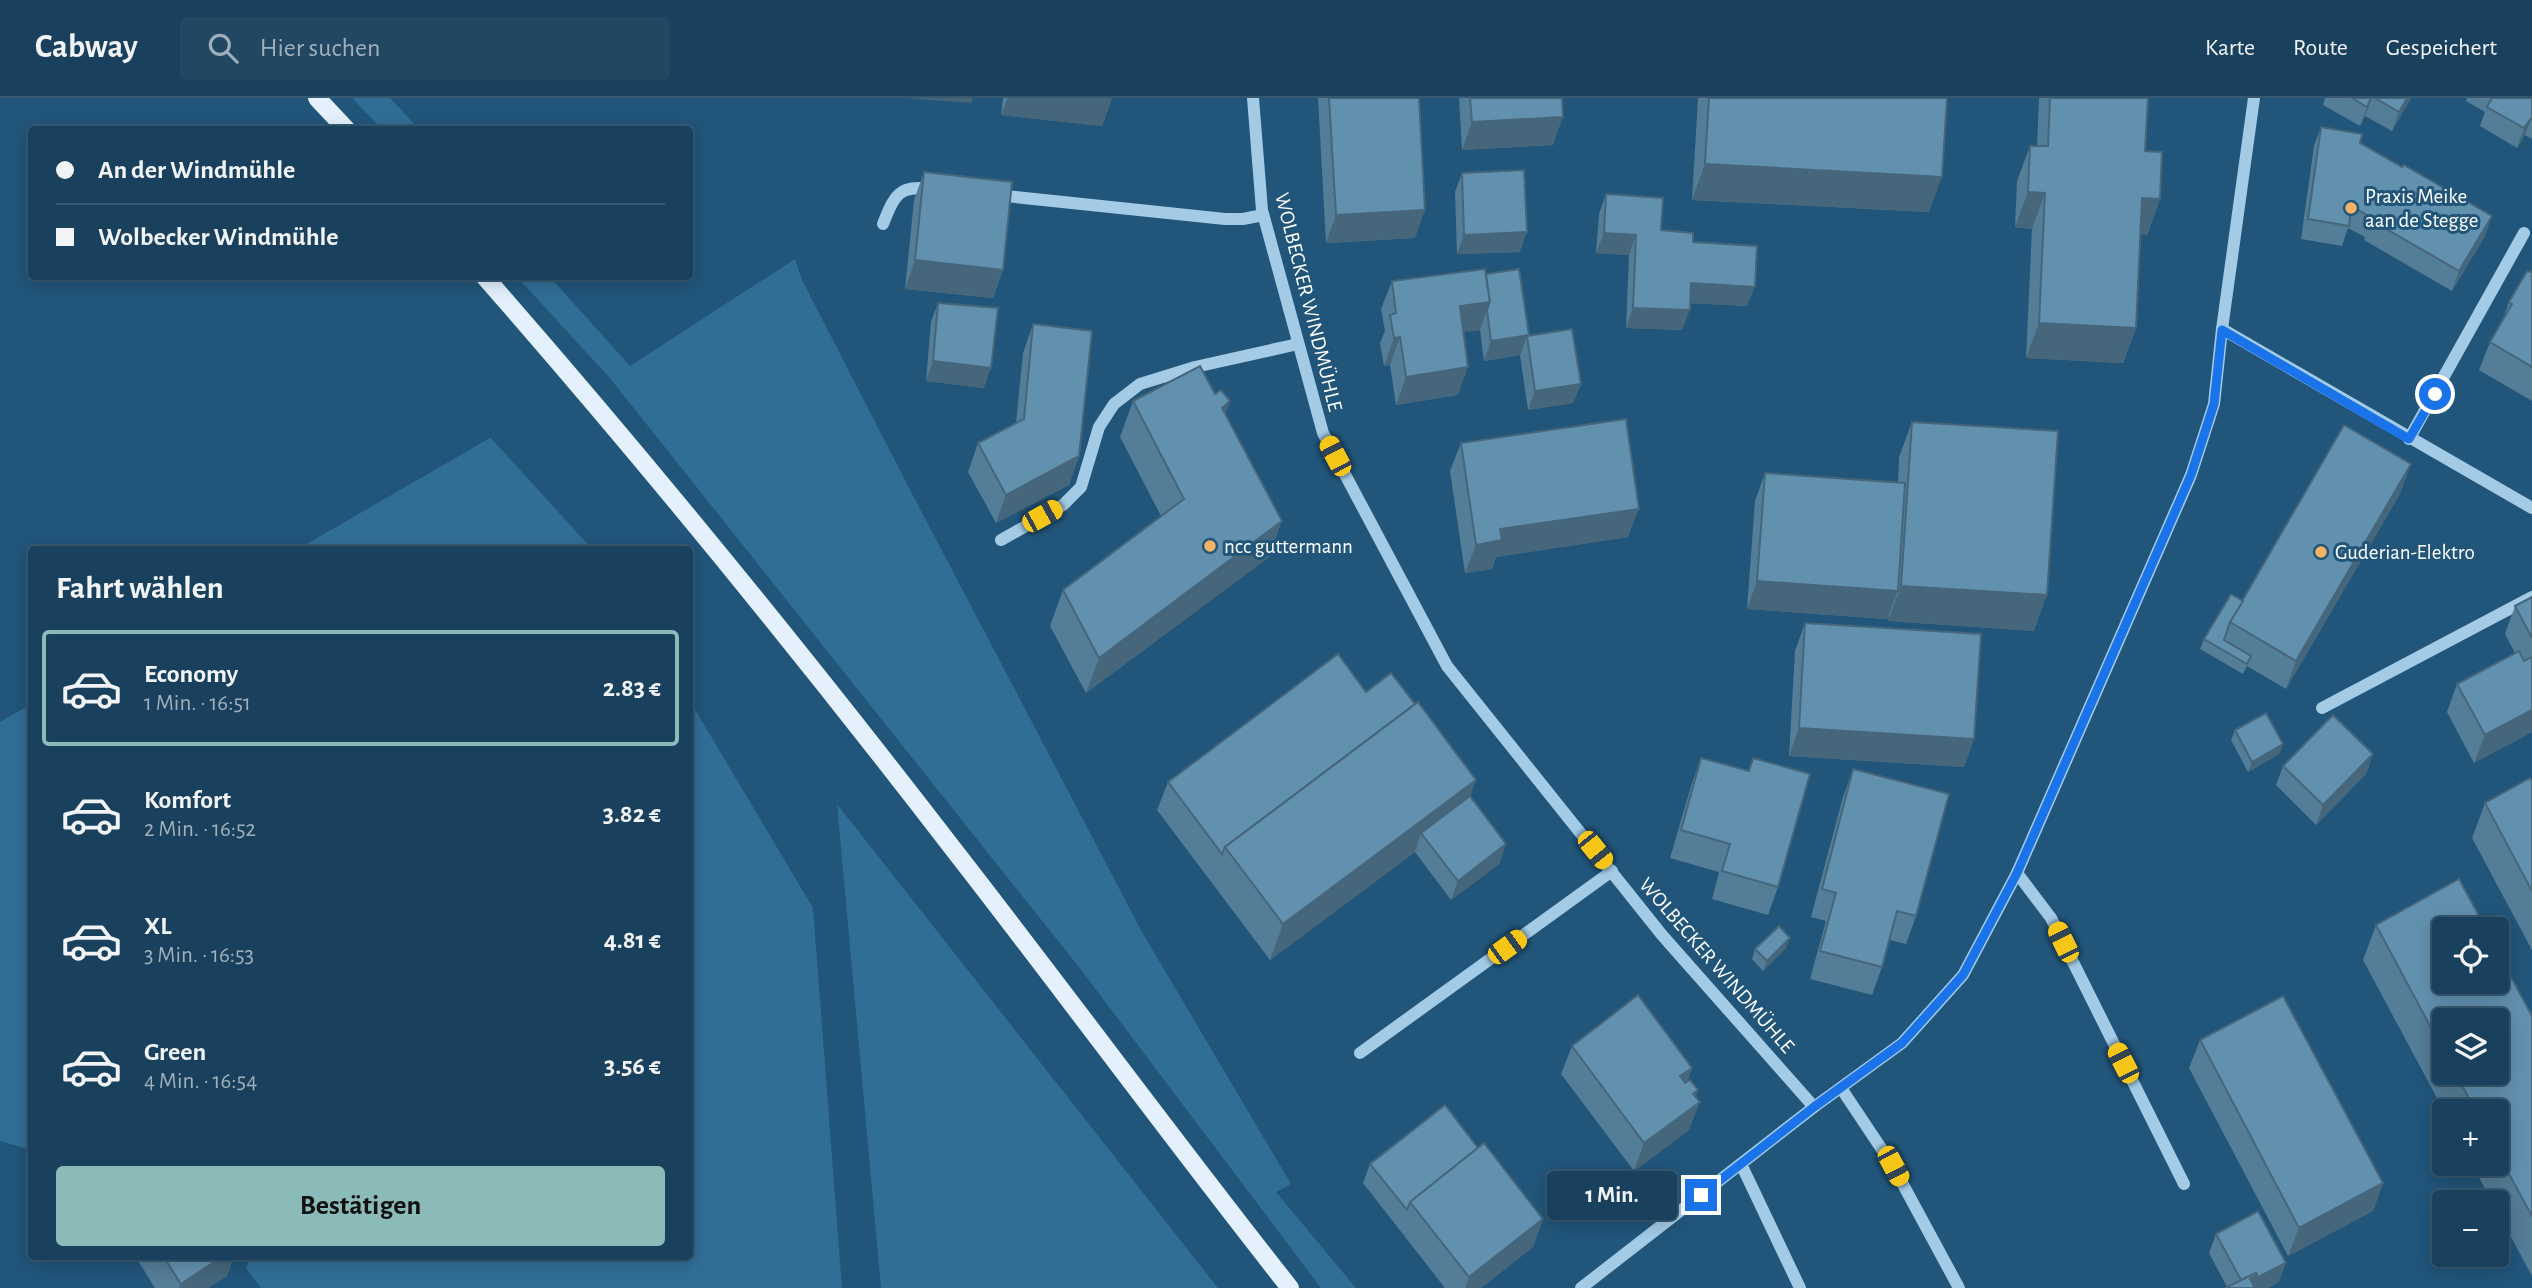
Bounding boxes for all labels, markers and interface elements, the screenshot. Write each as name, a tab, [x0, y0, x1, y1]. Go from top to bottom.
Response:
search box	[180, 17, 670, 80]
icon: search	[204, 29, 242, 67]
text: Cabway	[35, 31, 138, 64]
text: Hier suchen	[260, 35, 380, 61]
text: Karte	[2205, 36, 2255, 60]
text: Route	[2293, 36, 2348, 60]
text: Gespeichert	[2386, 36, 2497, 60]
text: An der Windmühle	[98, 157, 295, 183]
place label: Praxis Meike aan de Stegge	[2365, 186, 2478, 231]
street label: WOLBECKER WINDMÜHLE	[1271, 190, 1347, 414]
marker: Praxis Meike aan de Stegge	[2343, 200, 2359, 216]
text: Wolbecker Windmühle	[98, 224, 339, 250]
route start	[2419, 378, 2451, 410]
car	[1316, 433, 1355, 479]
car	[1019, 497, 1066, 535]
place label: ncc guttermann	[1224, 536, 1353, 557]
marker: ncc guttermann	[1202, 538, 1218, 554]
place label: Guderian-Elektro	[2335, 542, 2475, 563]
marker: Guderian-Elektro	[2313, 544, 2329, 560]
text: Fahrt wählen	[56, 572, 224, 604]
icon: car	[60, 657, 123, 720]
text: Economy	[144, 661, 238, 687]
text: 2.83 €	[603, 675, 661, 701]
text: 1 Min. · 16:51	[144, 692, 251, 715]
icon: car	[60, 783, 123, 846]
text: Komfort	[144, 787, 231, 813]
text: 3.82 €	[603, 801, 661, 827]
text: 2 Min. · 16:52	[144, 818, 256, 841]
car	[1574, 827, 1617, 873]
street label: WOLBECKER WINDMÜHLE	[1635, 873, 1799, 1057]
icon: car	[60, 909, 123, 972]
text: XL	[144, 913, 171, 939]
map controls	[2432, 917, 2509, 1267]
button: locate	[2432, 917, 2509, 994]
car	[2045, 919, 2082, 965]
car	[1484, 926, 1531, 968]
text: 4.81 €	[604, 927, 661, 953]
text: 3 Min. · 16:53	[144, 944, 254, 967]
button: layers	[2432, 1008, 2509, 1085]
icon: car	[60, 1035, 123, 1098]
text: Green	[144, 1039, 206, 1065]
car	[2105, 1040, 2142, 1086]
text: 3.56 €	[604, 1053, 661, 1079]
text: 4 Min. · 16:54	[144, 1070, 257, 1093]
button: +	[2432, 1099, 2509, 1176]
car	[1874, 1143, 1913, 1189]
button: Bestätigen	[56, 1166, 665, 1246]
callout: 1 Min.	[1547, 1170, 1676, 1220]
route end	[1685, 1179, 1717, 1211]
text: 1 Min.	[1585, 1184, 1639, 1207]
button: −	[2432, 1190, 2509, 1267]

